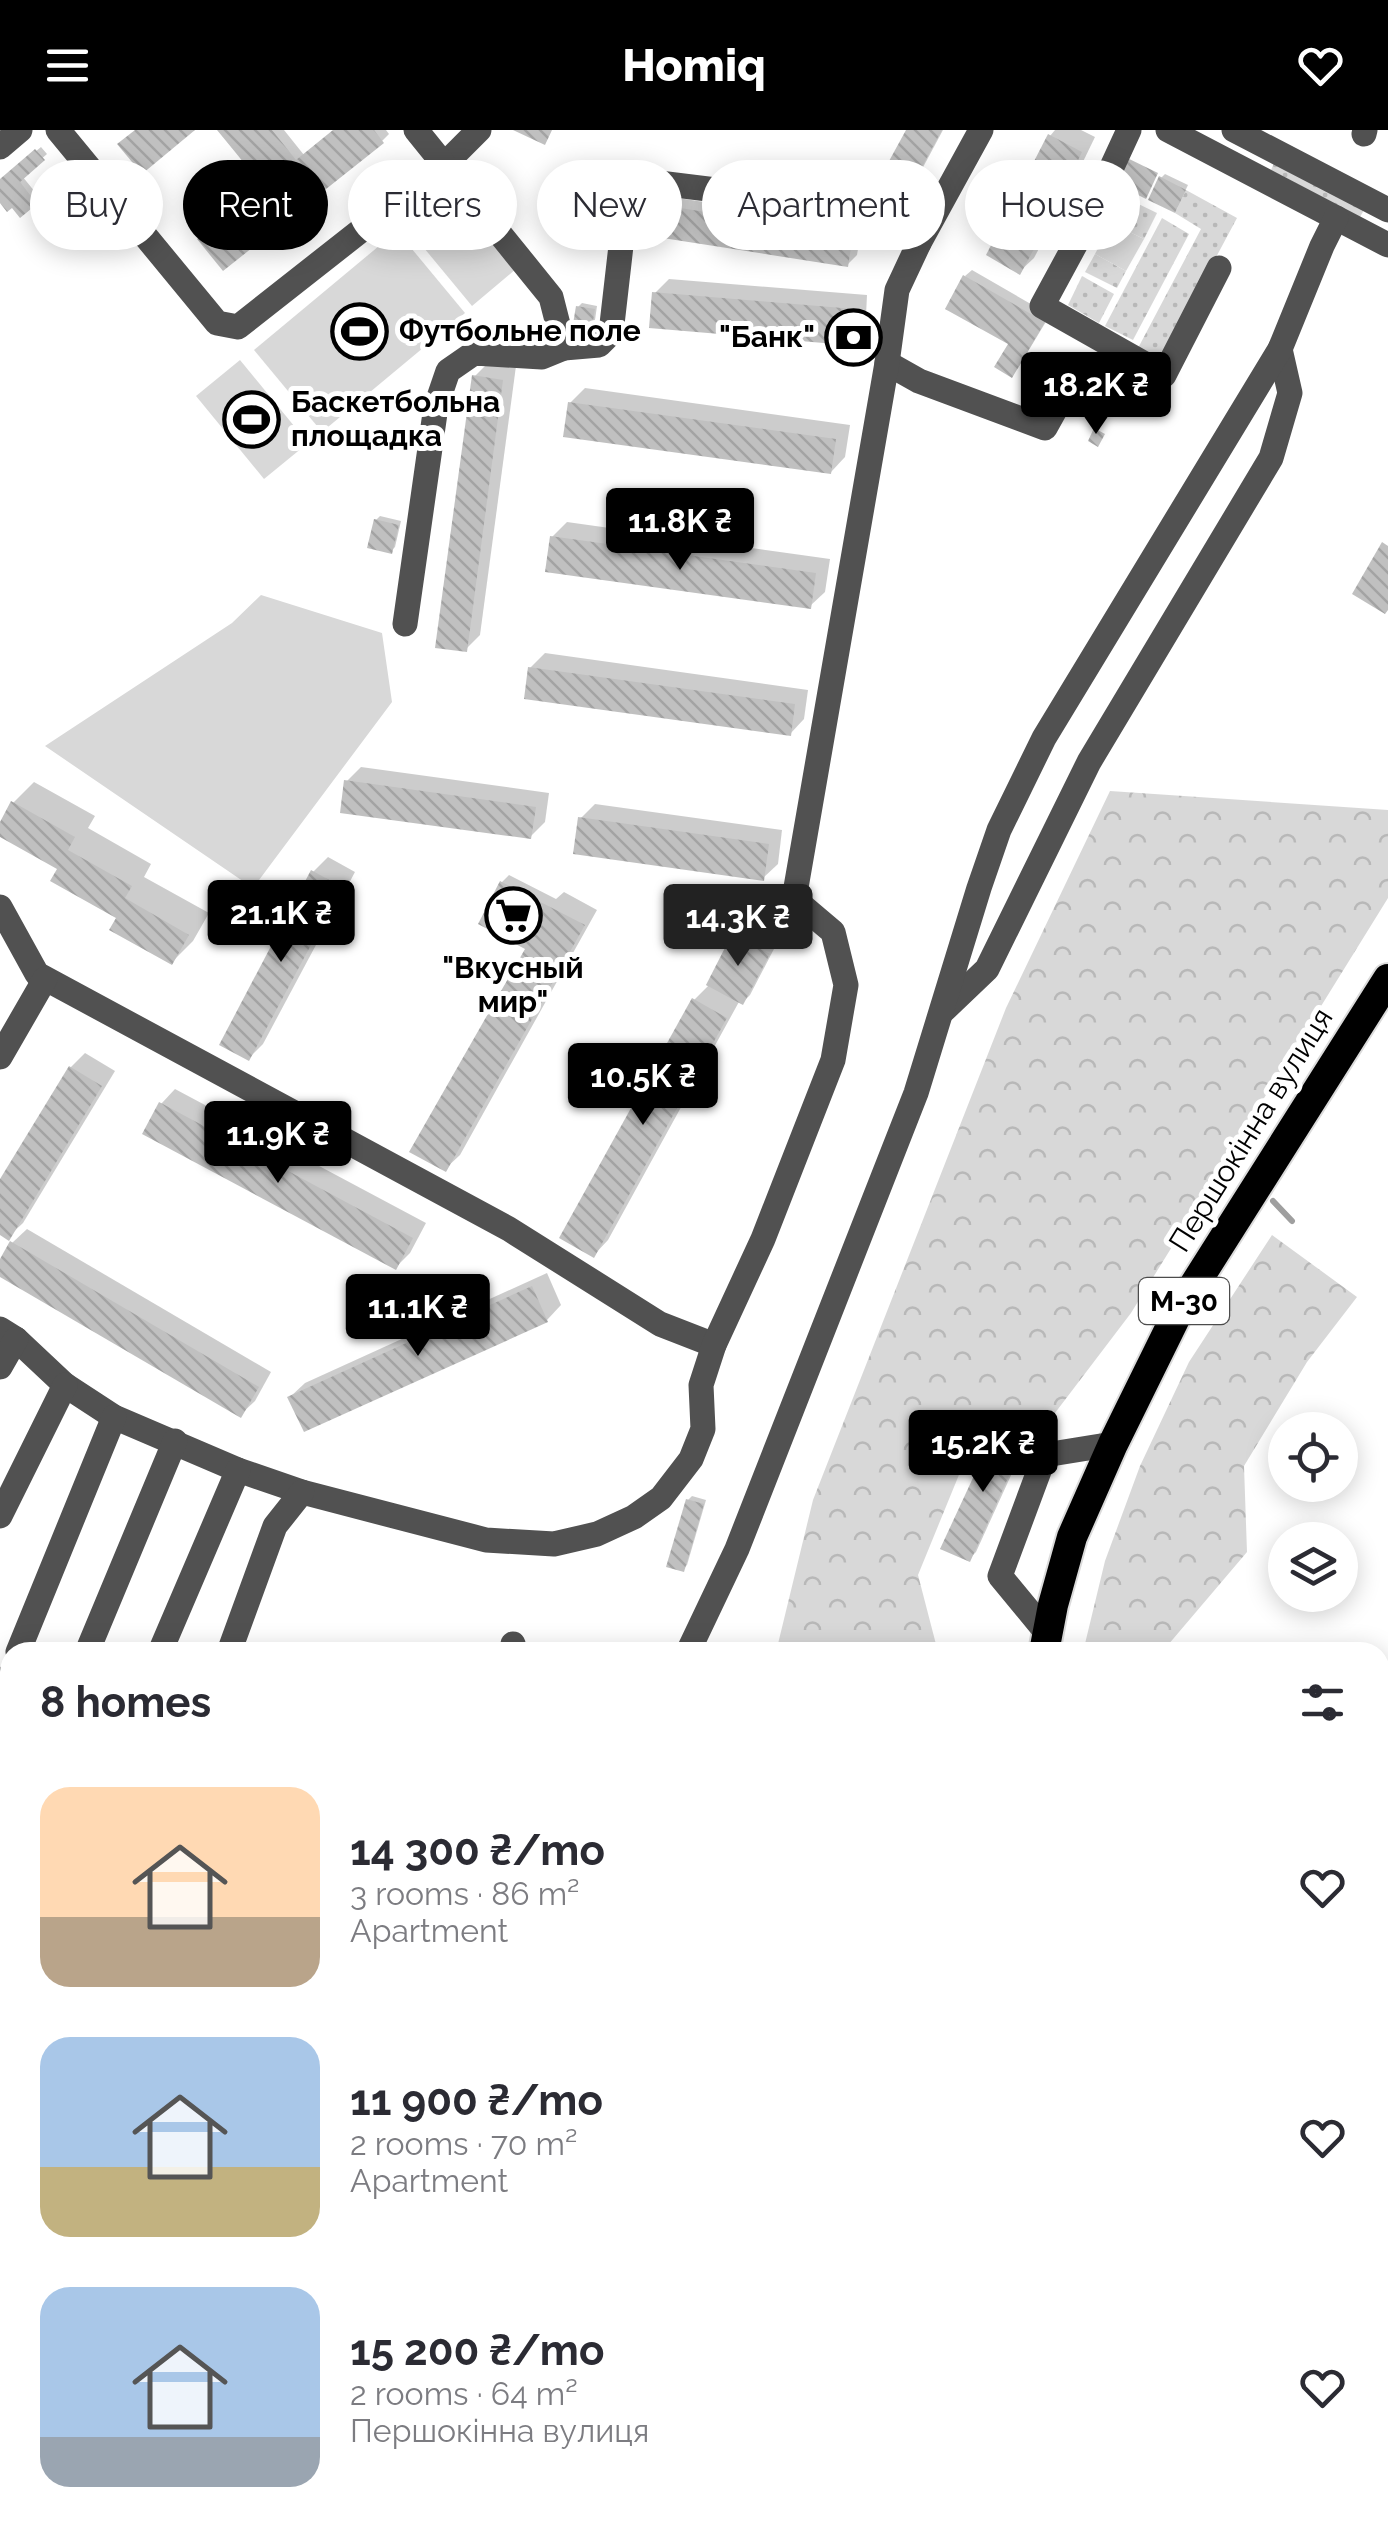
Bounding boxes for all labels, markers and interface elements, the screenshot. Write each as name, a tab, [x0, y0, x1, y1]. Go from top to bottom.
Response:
icon: menu	[40, 38, 95, 93]
icon: heart	[1293, 38, 1348, 93]
text: Homiq	[622, 39, 766, 92]
chip: Buy	[30, 160, 163, 250]
chip: Rent	[183, 160, 328, 250]
chip: Filters	[348, 160, 517, 250]
chip: New	[537, 160, 682, 250]
chip: Apartment	[702, 160, 945, 250]
chip: House	[965, 160, 1140, 250]
sports icon: Футбольне поле	[330, 301, 390, 361]
bank icon: "Банк"	[824, 307, 884, 367]
place label: Футбольне поле	[399, 313, 641, 348]
place label: "Банк"	[719, 319, 815, 354]
pin: 18.2K ₴	[1004, 352, 1188, 437]
text: 18.2K ₴	[1043, 366, 1149, 403]
place label: Баскетбольна площадка	[291, 384, 500, 453]
sports icon: Баскетбольна площадка	[222, 389, 282, 449]
pin: 11.8K ₴	[588, 488, 772, 573]
text: 11.8K ₴	[628, 502, 732, 539]
pin: 21.1K ₴	[189, 880, 373, 965]
pin: 14.3K ₴	[646, 884, 830, 969]
supermarket icon: "Вкусный мир"	[483, 885, 543, 945]
text: 21.1K ₴	[230, 894, 332, 931]
text: 14.3K ₴	[686, 898, 790, 935]
place label: "Вкусный мир"	[442, 950, 584, 1019]
street label: Першокінна вулиця	[1161, 1001, 1340, 1258]
pin: 10.5K ₴	[551, 1043, 735, 1128]
text: 10.5K ₴	[590, 1057, 696, 1094]
pin: 11.9K ₴	[186, 1101, 370, 1186]
text: 11.9K ₴	[226, 1115, 330, 1152]
pin: 11.1K ₴	[326, 1274, 510, 1359]
road number: М-30	[1139, 1278, 1229, 1324]
text: 11.1K ₴	[368, 1288, 468, 1325]
pin: 15.2K ₴	[891, 1410, 1075, 1495]
map controls	[1268, 1412, 1358, 1612]
button: locate	[1268, 1412, 1358, 1502]
text: 15.2K ₴	[931, 1424, 1035, 1461]
button: layers	[1268, 1522, 1358, 1612]
icon: filters	[1295, 1675, 1350, 1730]
text: 8 homes	[40, 1678, 211, 1727]
text: 14 300 ₴/mo	[350, 1826, 605, 1875]
icon: home	[120, 1827, 240, 1947]
icon: heart	[1295, 1860, 1350, 1915]
text: 3 rooms · 86 m²	[350, 1875, 580, 1912]
text: Apartment	[350, 1912, 508, 1949]
text: 11 900 ₴/mo	[350, 2076, 603, 2125]
icon: home	[120, 2077, 240, 2197]
icon: heart	[1295, 2110, 1350, 2165]
text: 2 rooms · 70 m²	[350, 2125, 577, 2162]
text: Apartment	[350, 2162, 508, 2199]
text: 15 200 ₴/mo	[350, 2326, 604, 2375]
icon: home	[120, 2327, 240, 2447]
icon: heart	[1295, 2360, 1350, 2415]
text: 2 rooms · 64 m²	[350, 2375, 578, 2412]
text: Першокінна вулиця	[350, 2412, 649, 2449]

